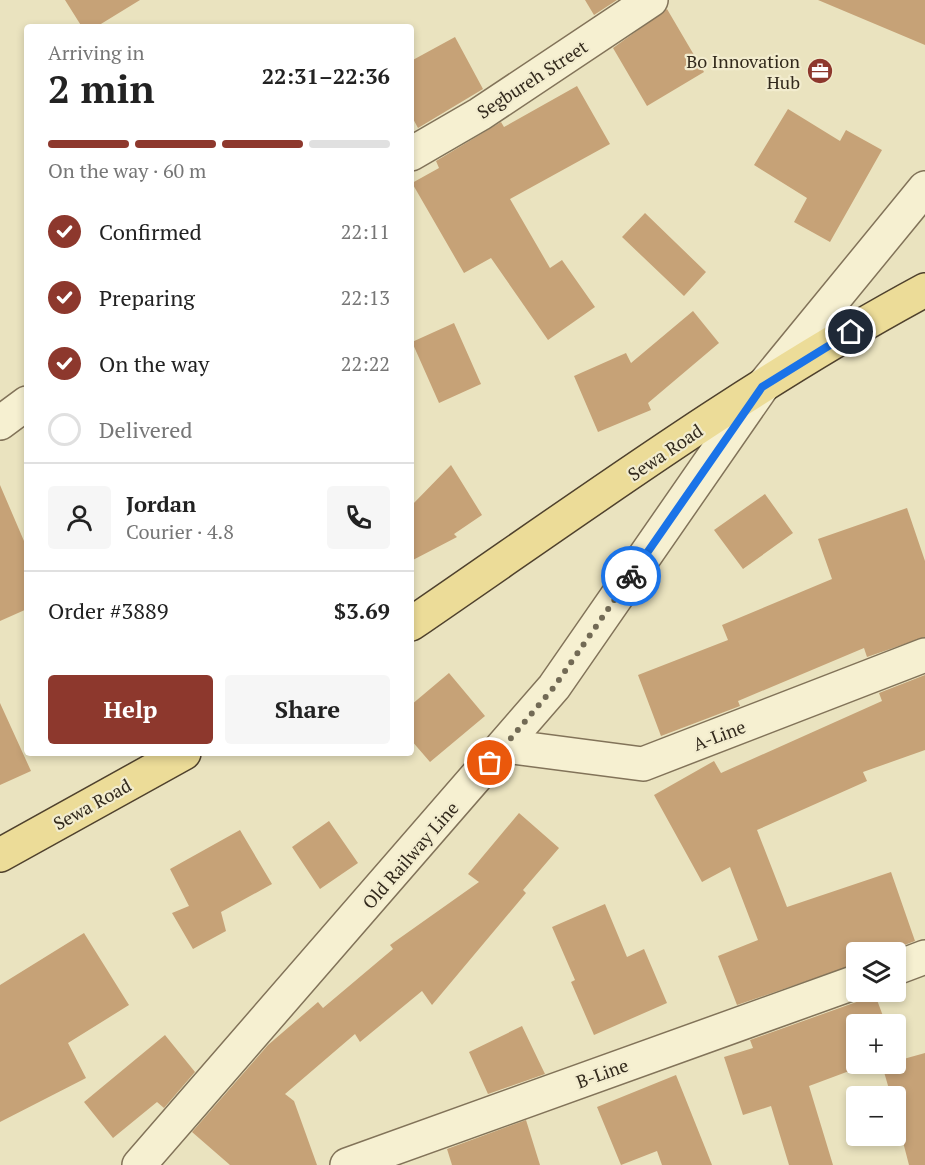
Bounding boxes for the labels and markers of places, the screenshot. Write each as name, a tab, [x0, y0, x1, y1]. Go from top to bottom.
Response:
place label: Bo Innovation Hub	[686, 49, 800, 94]
office icon: Bo Innovation Hub	[805, 56, 835, 86]
pin	[825, 306, 876, 357]
pin	[464, 737, 515, 788]

